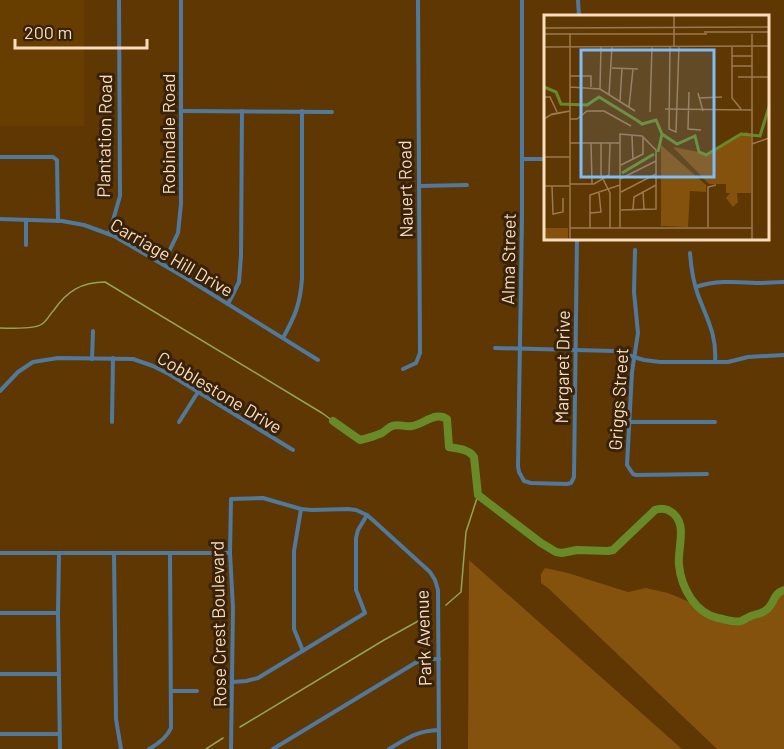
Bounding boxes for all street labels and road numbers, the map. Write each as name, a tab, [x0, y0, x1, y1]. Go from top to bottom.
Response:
street label: Plantation Road	[92, 74, 116, 198]
street label: Robindale Road	[157, 74, 179, 194]
street label: Nauert Road	[393, 140, 417, 238]
street label: Carriage Hill Drive	[107, 213, 237, 301]
street label: Alma Street	[496, 213, 520, 305]
street label: Margaret Drive	[550, 310, 574, 424]
street label: Cobblestone Drive	[154, 346, 286, 438]
street label: Griggs Street	[603, 347, 633, 451]
street label: Rose Crest Boulevard	[206, 541, 230, 707]
street label: Park Avenue	[410, 590, 436, 686]

